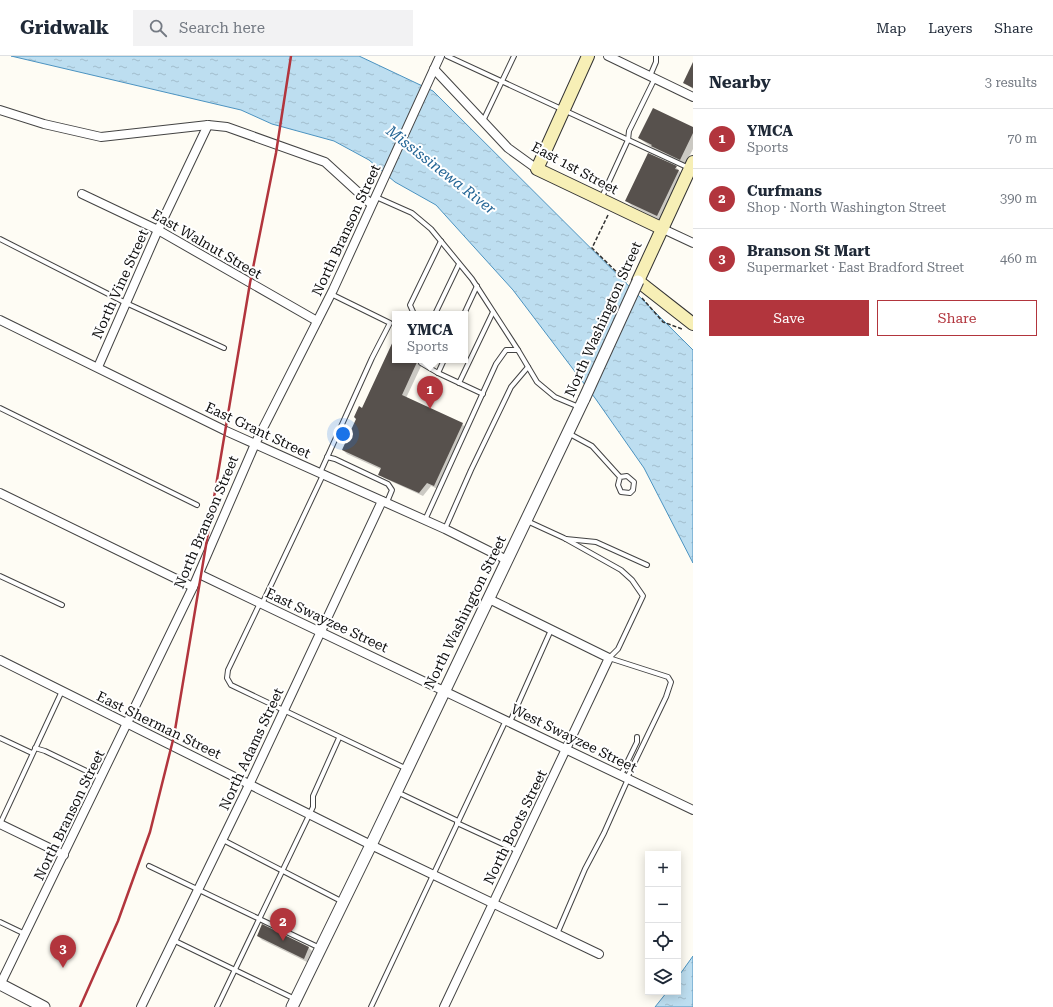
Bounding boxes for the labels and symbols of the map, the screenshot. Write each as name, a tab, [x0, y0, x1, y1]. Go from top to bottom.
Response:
water label: Mississinewa River	[382, 121, 500, 219]
street label: East 1st Street	[529, 139, 621, 197]
street label: North Branson Street	[309, 162, 383, 298]
street label: East Walnut Street	[149, 206, 265, 282]
street label: North Vine Street	[89, 227, 151, 341]
street label: North Washington Street	[561, 239, 645, 399]
pin: 1	[417, 376, 443, 409]
street label: East Grant Street	[203, 399, 313, 461]
your location	[333, 424, 353, 444]
street label: North Branson Street	[171, 453, 241, 591]
street label: North Washington Street	[421, 533, 509, 691]
street label: East Swayzee Street	[263, 585, 391, 655]
street label: North Adams Street	[216, 685, 286, 813]
street label: East Sherman Street	[94, 688, 224, 762]
street label: West Swayzee Street	[508, 701, 640, 775]
street label: North Branson Street	[30, 747, 108, 883]
street label: North Boots Street	[480, 767, 550, 887]
pin: 2	[270, 908, 296, 941]
pin: 3	[50, 935, 76, 968]

